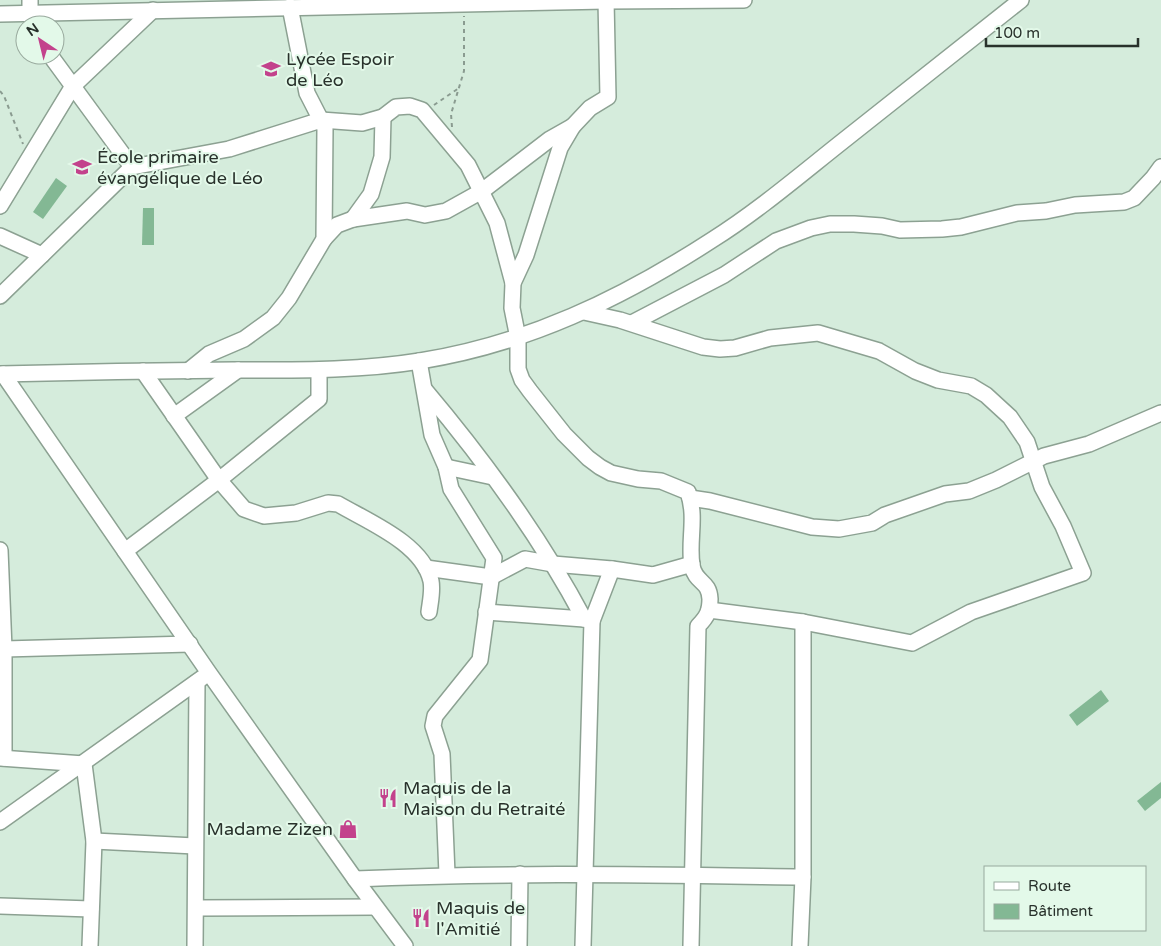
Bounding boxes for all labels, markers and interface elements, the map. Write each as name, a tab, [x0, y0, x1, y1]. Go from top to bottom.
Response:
north arrow	[15, 15, 65, 65]
scale bar	[986, 15, 1138, 47]
text: N	[23, 20, 42, 40]
text: 100 m	[994, 24, 1040, 42]
place label: Lycée Espoir de Léo	[286, 48, 394, 91]
school or university icon: Lycée Espoir de Léo	[260, 58, 282, 80]
place label: École primaire évangélique de Léo	[97, 146, 263, 189]
school or university icon: École primaire évangélique de Léo	[71, 156, 93, 178]
place label: Maquis de la Maison du Retraité	[403, 777, 566, 820]
restaurant icon: Maquis de la Maison du Retraité	[377, 787, 399, 809]
place label: Madame Zizen	[207, 818, 333, 840]
shop icon: Madame Zizen	[337, 818, 359, 840]
legend	[984, 866, 1146, 931]
text: Route	[1028, 877, 1071, 895]
place label: Maquis de l'Amitié	[436, 897, 525, 940]
text: Bâtiment	[1028, 902, 1093, 920]
restaurant icon: Maquis de l'Amitié	[410, 907, 432, 929]

